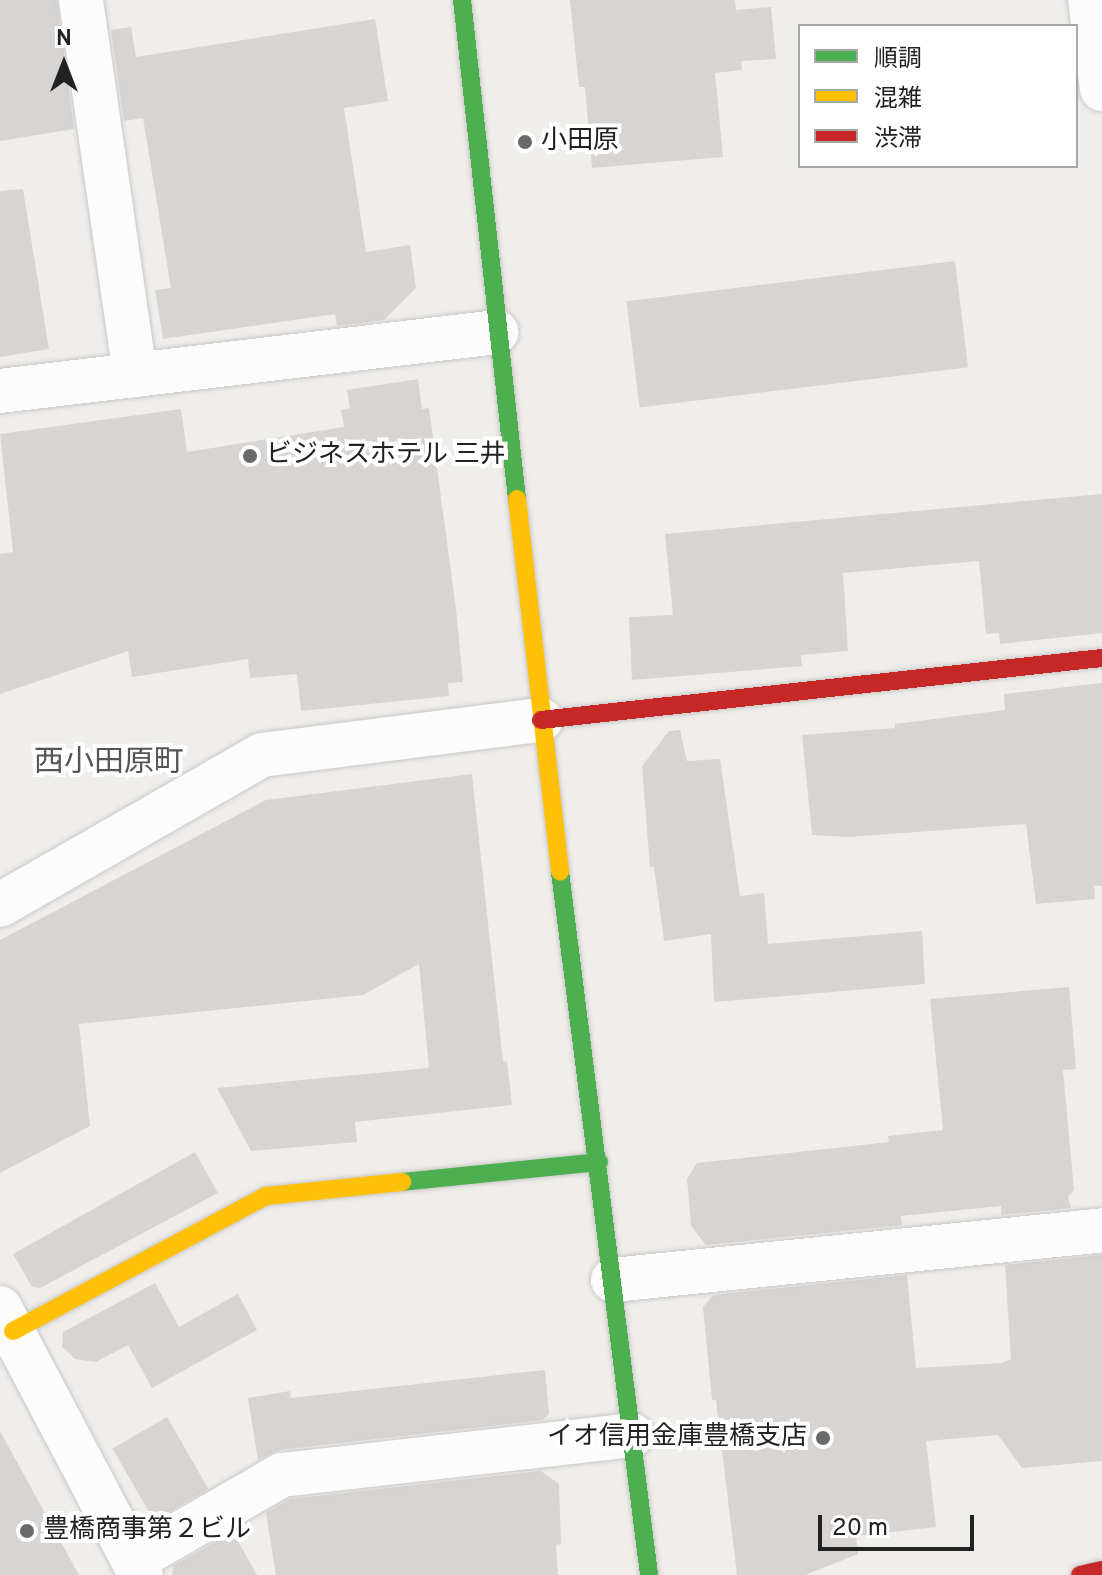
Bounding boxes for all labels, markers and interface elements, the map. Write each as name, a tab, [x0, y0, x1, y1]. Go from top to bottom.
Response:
north arrow	[24, 24, 104, 104]
legend	[798, 24, 1078, 168]
text: N	[56, 26, 72, 53]
text: 順調	[874, 45, 922, 75]
text: 混雑	[874, 85, 922, 115]
text: 渋滞	[874, 125, 922, 155]
place label: 小田原	[541, 126, 619, 158]
marker: 小田原	[516, 133, 534, 151]
place label: ビジネスホテル 三井	[266, 440, 506, 472]
marker: ビジネスホテル 三井	[241, 447, 259, 465]
district label: 西小田原町	[34, 746, 184, 782]
place label: イオ信用金庫豊橋支店	[547, 1422, 807, 1454]
marker: イオ信用金庫豊橋支店	[814, 1429, 832, 1447]
scale bar	[822, 1499, 978, 1549]
text: 20 m	[832, 1514, 888, 1544]
place label: 豊橋商事第２ビル	[43, 1515, 251, 1547]
marker: 豊橋商事第２ビル	[18, 1522, 36, 1540]

